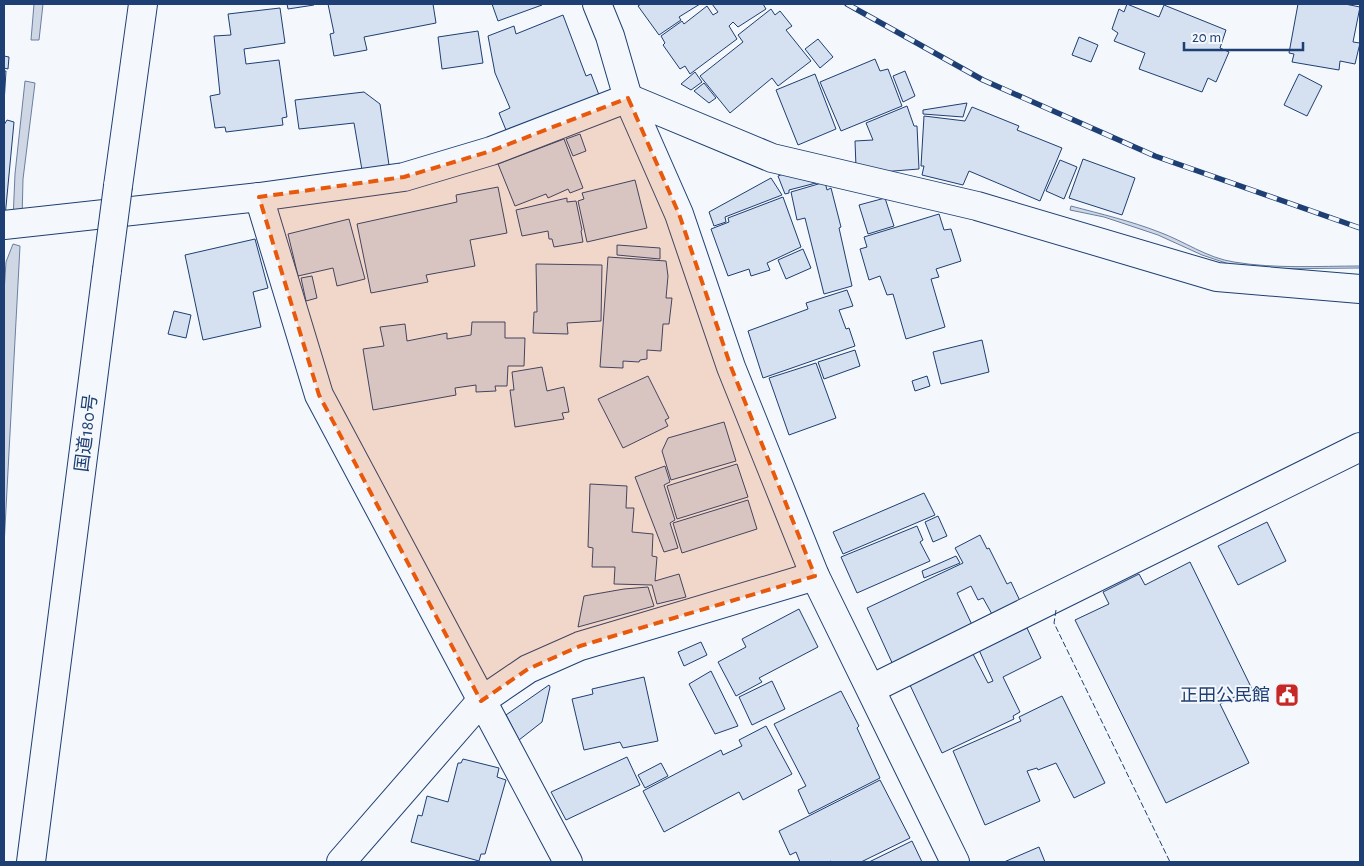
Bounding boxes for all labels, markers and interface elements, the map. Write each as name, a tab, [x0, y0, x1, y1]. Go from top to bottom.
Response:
scale bar	[1184, 20, 1303, 52]
text: 20 m	[1192, 30, 1221, 45]
street label: 国道180号	[71, 393, 101, 473]
public building icon: 正田公民館	[1274, 682, 1300, 708]
place label: 正田公民館	[1180, 686, 1270, 705]

